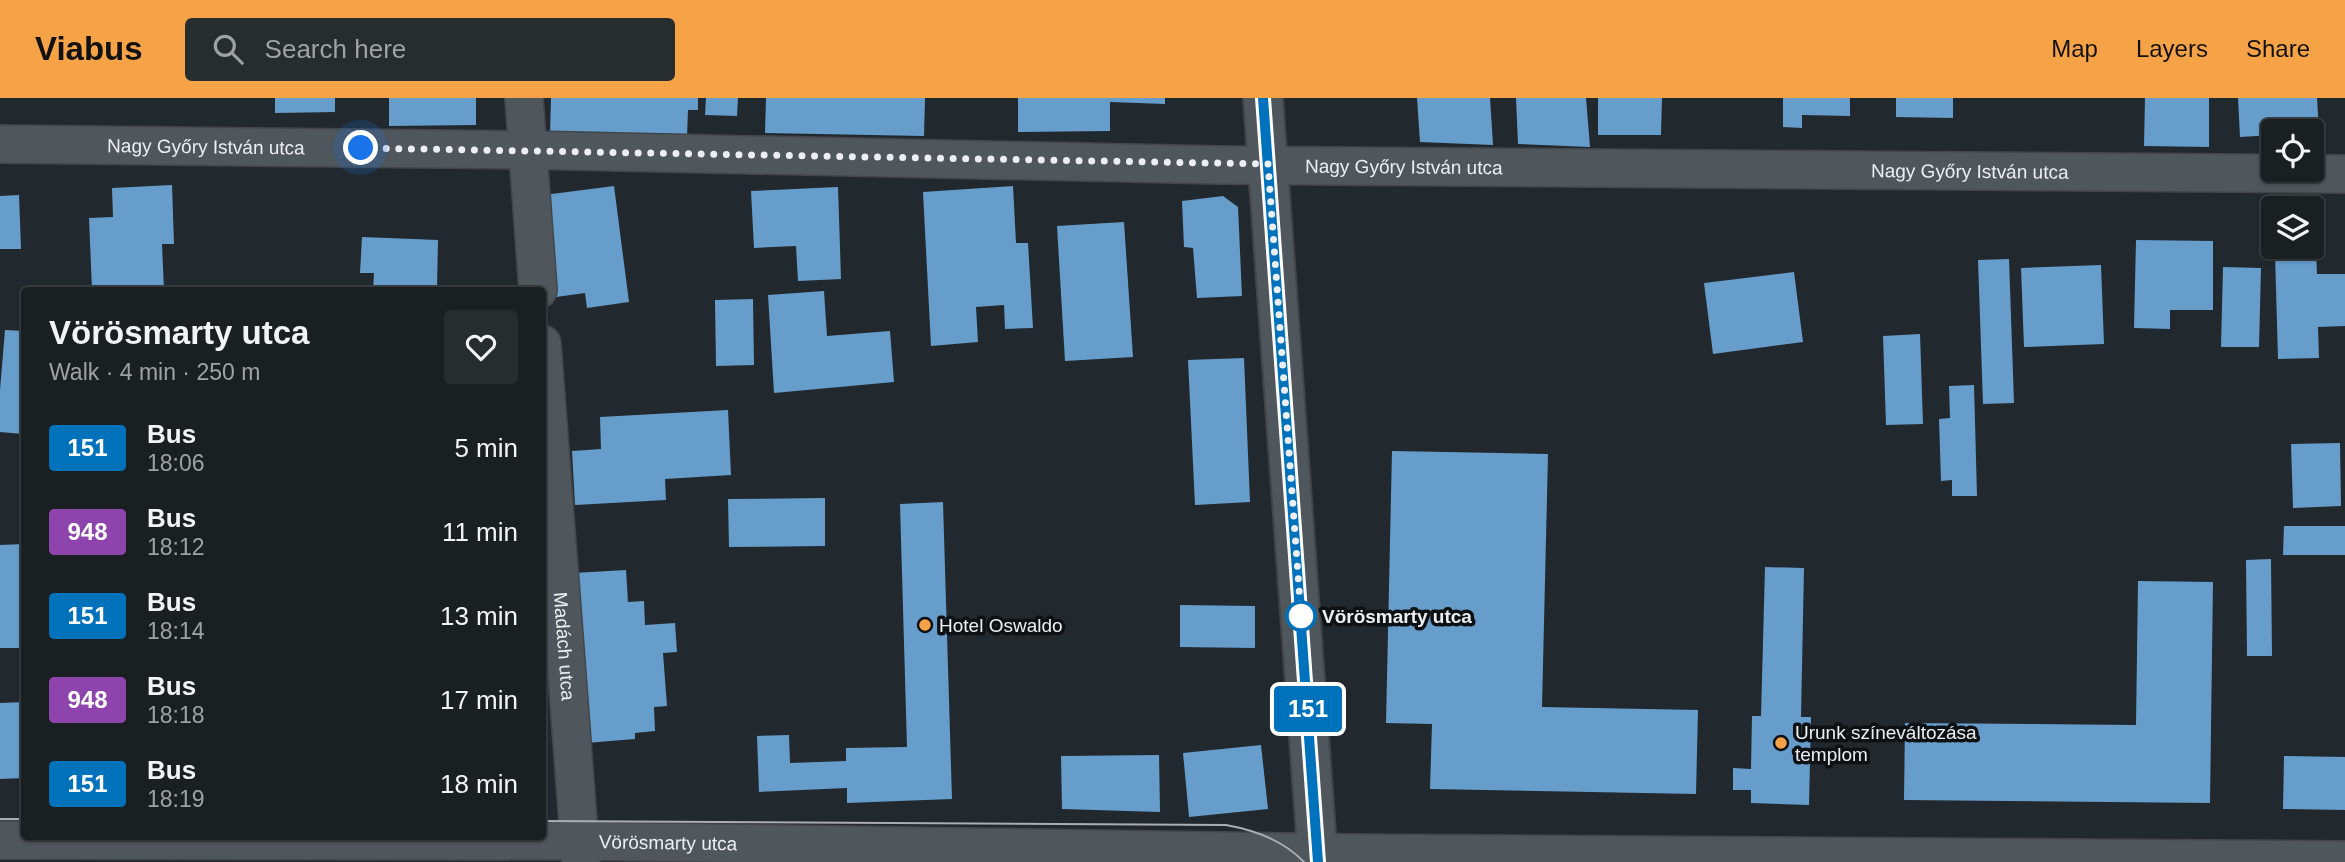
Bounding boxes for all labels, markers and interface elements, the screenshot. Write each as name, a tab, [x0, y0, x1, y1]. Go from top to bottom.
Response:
search box	[185, 18, 675, 81]
text: Viabus	[35, 30, 143, 67]
icon: search	[209, 30, 247, 68]
text: Search here	[265, 34, 406, 64]
text: Map	[2051, 35, 2098, 62]
text: Layers	[2136, 35, 2208, 62]
text: Share	[2246, 35, 2310, 62]
map controls	[2261, 119, 2324, 259]
button: locate	[2261, 119, 2324, 182]
your location	[343, 130, 378, 165]
street label: Nagy Győry István utca	[107, 135, 305, 158]
street label: Nagy Győry István utca	[1305, 156, 1503, 178]
street label: Nagy Győry István utca	[1871, 160, 2069, 183]
button: layers	[2261, 196, 2324, 259]
button: heart	[444, 310, 518, 384]
text: Vörösmarty utca	[49, 314, 309, 351]
text: Walk · 4 min · 250 m	[49, 359, 260, 385]
text: Bus	[147, 419, 196, 449]
text: 5 min	[454, 433, 518, 463]
text: 151	[67, 434, 108, 461]
text: 18:06	[147, 450, 205, 476]
text: Bus	[147, 503, 196, 533]
text: 11 min	[442, 517, 518, 547]
text: 948	[67, 518, 108, 545]
text: 18:12	[147, 534, 205, 560]
text: Bus	[147, 587, 196, 617]
street label: Madách utca	[550, 591, 579, 702]
text: 13 min	[440, 601, 518, 631]
marker: Vörösmarty utca	[1286, 601, 1316, 631]
text: 151	[67, 602, 108, 629]
place label: Vörösmarty utca	[1322, 606, 1472, 627]
place label: Hotel Oswaldo	[939, 615, 1063, 636]
marker: Hotel Oswaldo	[917, 617, 933, 633]
text: 18:14	[147, 618, 205, 644]
text: Bus	[147, 671, 196, 701]
text: 17 min	[440, 685, 518, 715]
text: 948	[67, 686, 108, 713]
line badge: 151	[1268, 686, 1348, 732]
text: 151	[1288, 695, 1328, 722]
text: 18:18	[147, 702, 205, 728]
place label: Urunk színeváltozása templom	[1795, 722, 1977, 765]
marker: Urunk színeváltozása templom	[1773, 735, 1789, 751]
text: Bus	[147, 755, 196, 785]
text: 18 min	[440, 769, 518, 799]
text: 151	[67, 770, 108, 797]
text: 18:19	[147, 786, 205, 812]
street label: Vörösmarty utca	[599, 831, 738, 854]

